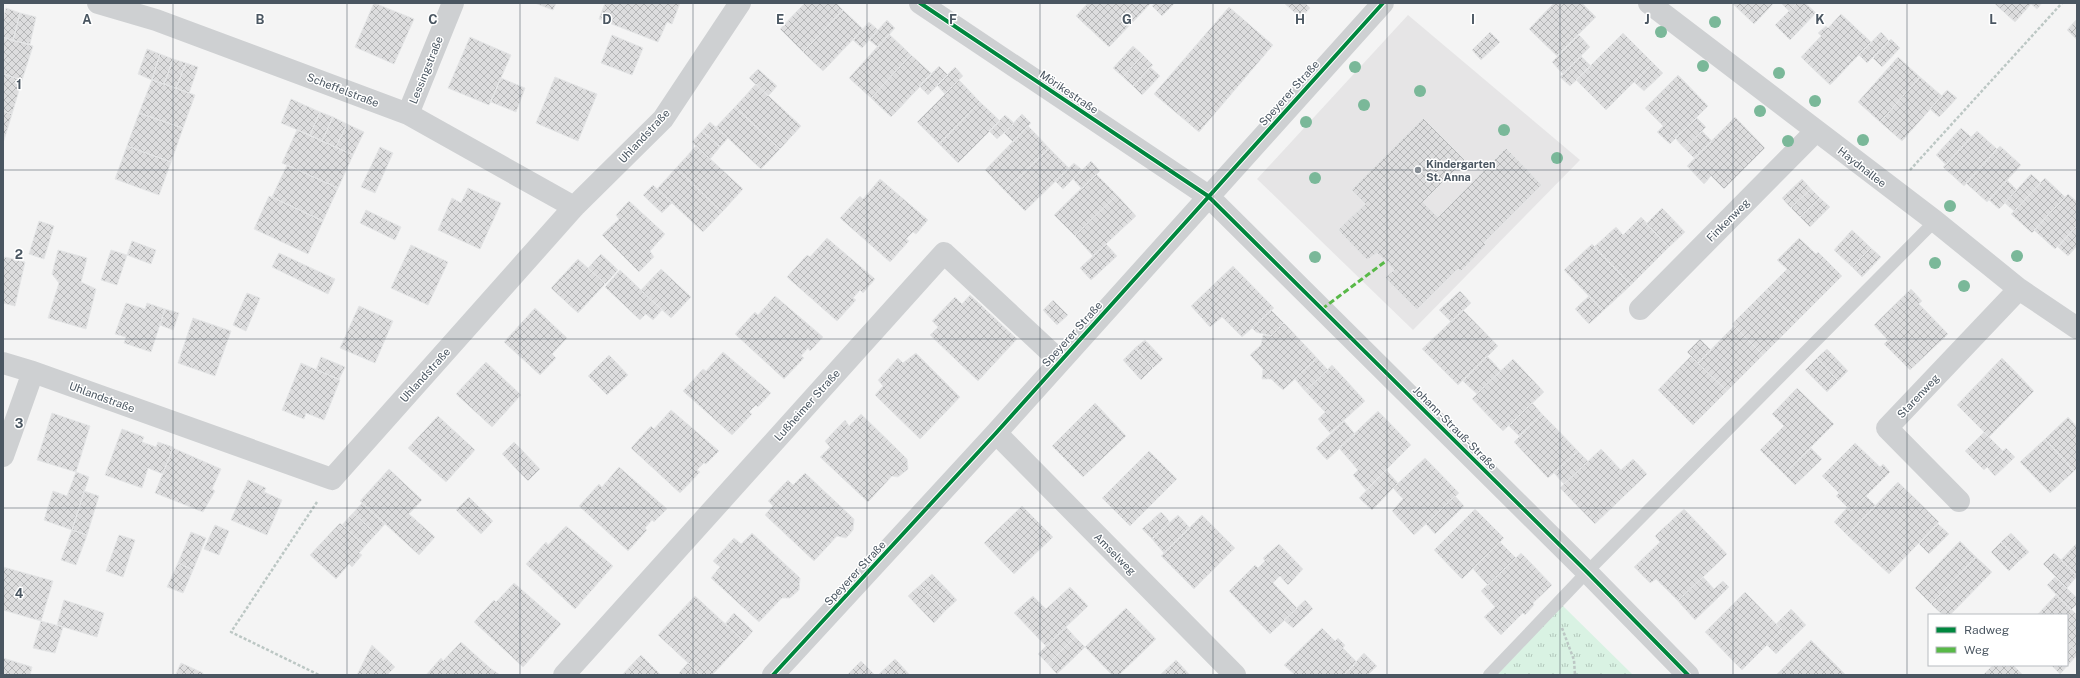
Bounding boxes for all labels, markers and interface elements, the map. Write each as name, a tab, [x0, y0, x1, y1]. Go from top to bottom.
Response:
text: A	[82, 12, 92, 27]
text: B	[256, 12, 265, 27]
text: C	[428, 12, 438, 27]
text: D	[602, 12, 612, 27]
text: E	[776, 12, 784, 27]
text: F	[949, 12, 957, 27]
text: G	[1122, 12, 1132, 27]
text: H	[1295, 12, 1305, 27]
text: I	[1471, 12, 1475, 27]
text: J	[1644, 12, 1650, 27]
text: K	[1815, 12, 1825, 27]
text: L	[1989, 12, 1997, 27]
street label: Lessingstraße	[407, 34, 445, 106]
street label: Speyerer Straße	[1256, 58, 1322, 128]
street label: Mörikestraße	[1038, 68, 1100, 116]
street label: Scheffelstraße	[305, 71, 381, 109]
text: 1	[16, 77, 22, 92]
street label: Uhlandstraße	[616, 107, 672, 165]
street label: Haydnallee	[1836, 144, 1888, 190]
place label: Kindergarten St. Anna	[1426, 158, 1496, 183]
marker: Kindergarten St. Anna	[1413, 165, 1423, 175]
street label: Finkenweg	[1704, 196, 1752, 244]
text: 2	[15, 247, 23, 262]
street label: Speyerer Straße	[1039, 299, 1105, 369]
street label: Uhlandstraße	[397, 345, 453, 405]
street label: Lußheimer Straße	[772, 367, 842, 443]
street label: Starenweg	[1895, 371, 1941, 420]
street label: Uhlandstraße	[68, 380, 136, 414]
street label: Johann-Strauß-Straße	[1411, 384, 1499, 472]
text: 3	[15, 416, 24, 431]
street label: Amselweg	[1092, 531, 1138, 577]
street label: Speyerer Straße	[822, 538, 888, 608]
text: 4	[15, 586, 24, 601]
legend	[1928, 614, 2068, 666]
text: Radweg	[1964, 623, 2009, 637]
text: Weg	[1964, 643, 1989, 657]

